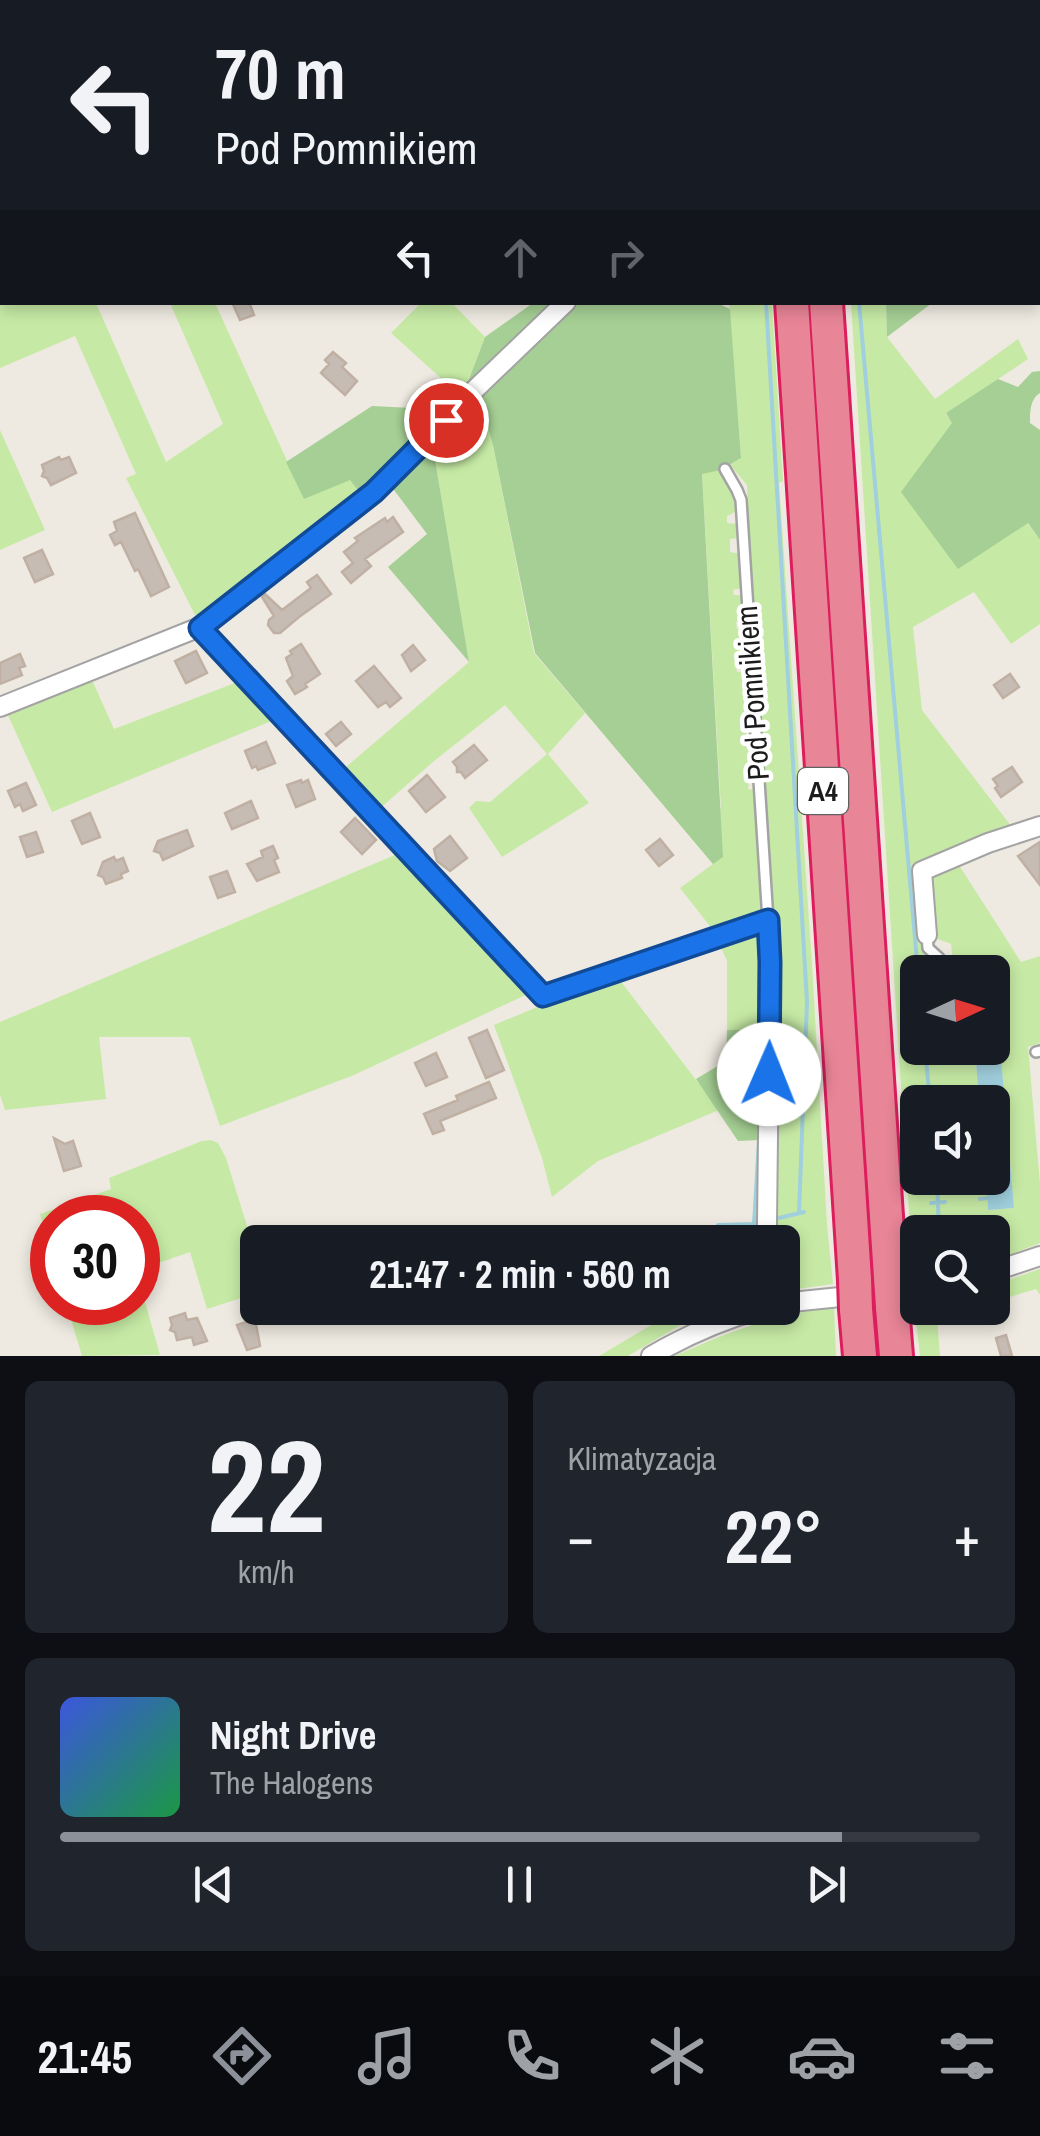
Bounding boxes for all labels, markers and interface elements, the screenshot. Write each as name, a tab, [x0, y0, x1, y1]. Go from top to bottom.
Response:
text: 70 m	[215, 27, 346, 121]
icon: left	[50, 40, 180, 170]
text: Pod Pomnikiem	[215, 117, 478, 178]
icon: left	[388, 230, 443, 285]
icon: ahead	[493, 230, 548, 285]
icon: right	[598, 230, 653, 285]
pin	[404, 378, 489, 463]
icon: arrive	[419, 393, 474, 448]
street label: Pod Pomnikiem	[726, 604, 778, 782]
road number: A4	[798, 768, 848, 814]
north arrow	[900, 955, 1010, 1065]
map controls	[900, 955, 1010, 1325]
position arrow	[717, 1022, 821, 1126]
button: sound	[900, 1085, 1010, 1195]
speed limit sign: 30	[30, 1195, 160, 1325]
button: search	[900, 1215, 1010, 1325]
text: 21:47 · 2 min · 560 m	[369, 1249, 671, 1300]
text: 22	[207, 1397, 326, 1573]
text: Klimatyzacja	[568, 1437, 716, 1480]
text: 22°	[725, 1485, 823, 1586]
text: −	[568, 1499, 594, 1573]
text: +	[954, 1499, 980, 1573]
text: km/h	[238, 1550, 295, 1593]
text: Night Drive	[210, 1710, 376, 1761]
text: The Halogens	[210, 1761, 373, 1804]
icon: previous	[186, 1857, 241, 1912]
icon: pause	[492, 1857, 547, 1912]
icon: next	[799, 1857, 854, 1912]
icon: directions	[207, 2021, 277, 2091]
icon: music	[352, 2021, 422, 2091]
icon: phone	[497, 2021, 567, 2091]
icon: climate	[642, 2021, 712, 2091]
icon: car	[787, 2021, 857, 2091]
icon: filters	[932, 2021, 1002, 2091]
text: 21:45	[38, 2026, 132, 2087]

